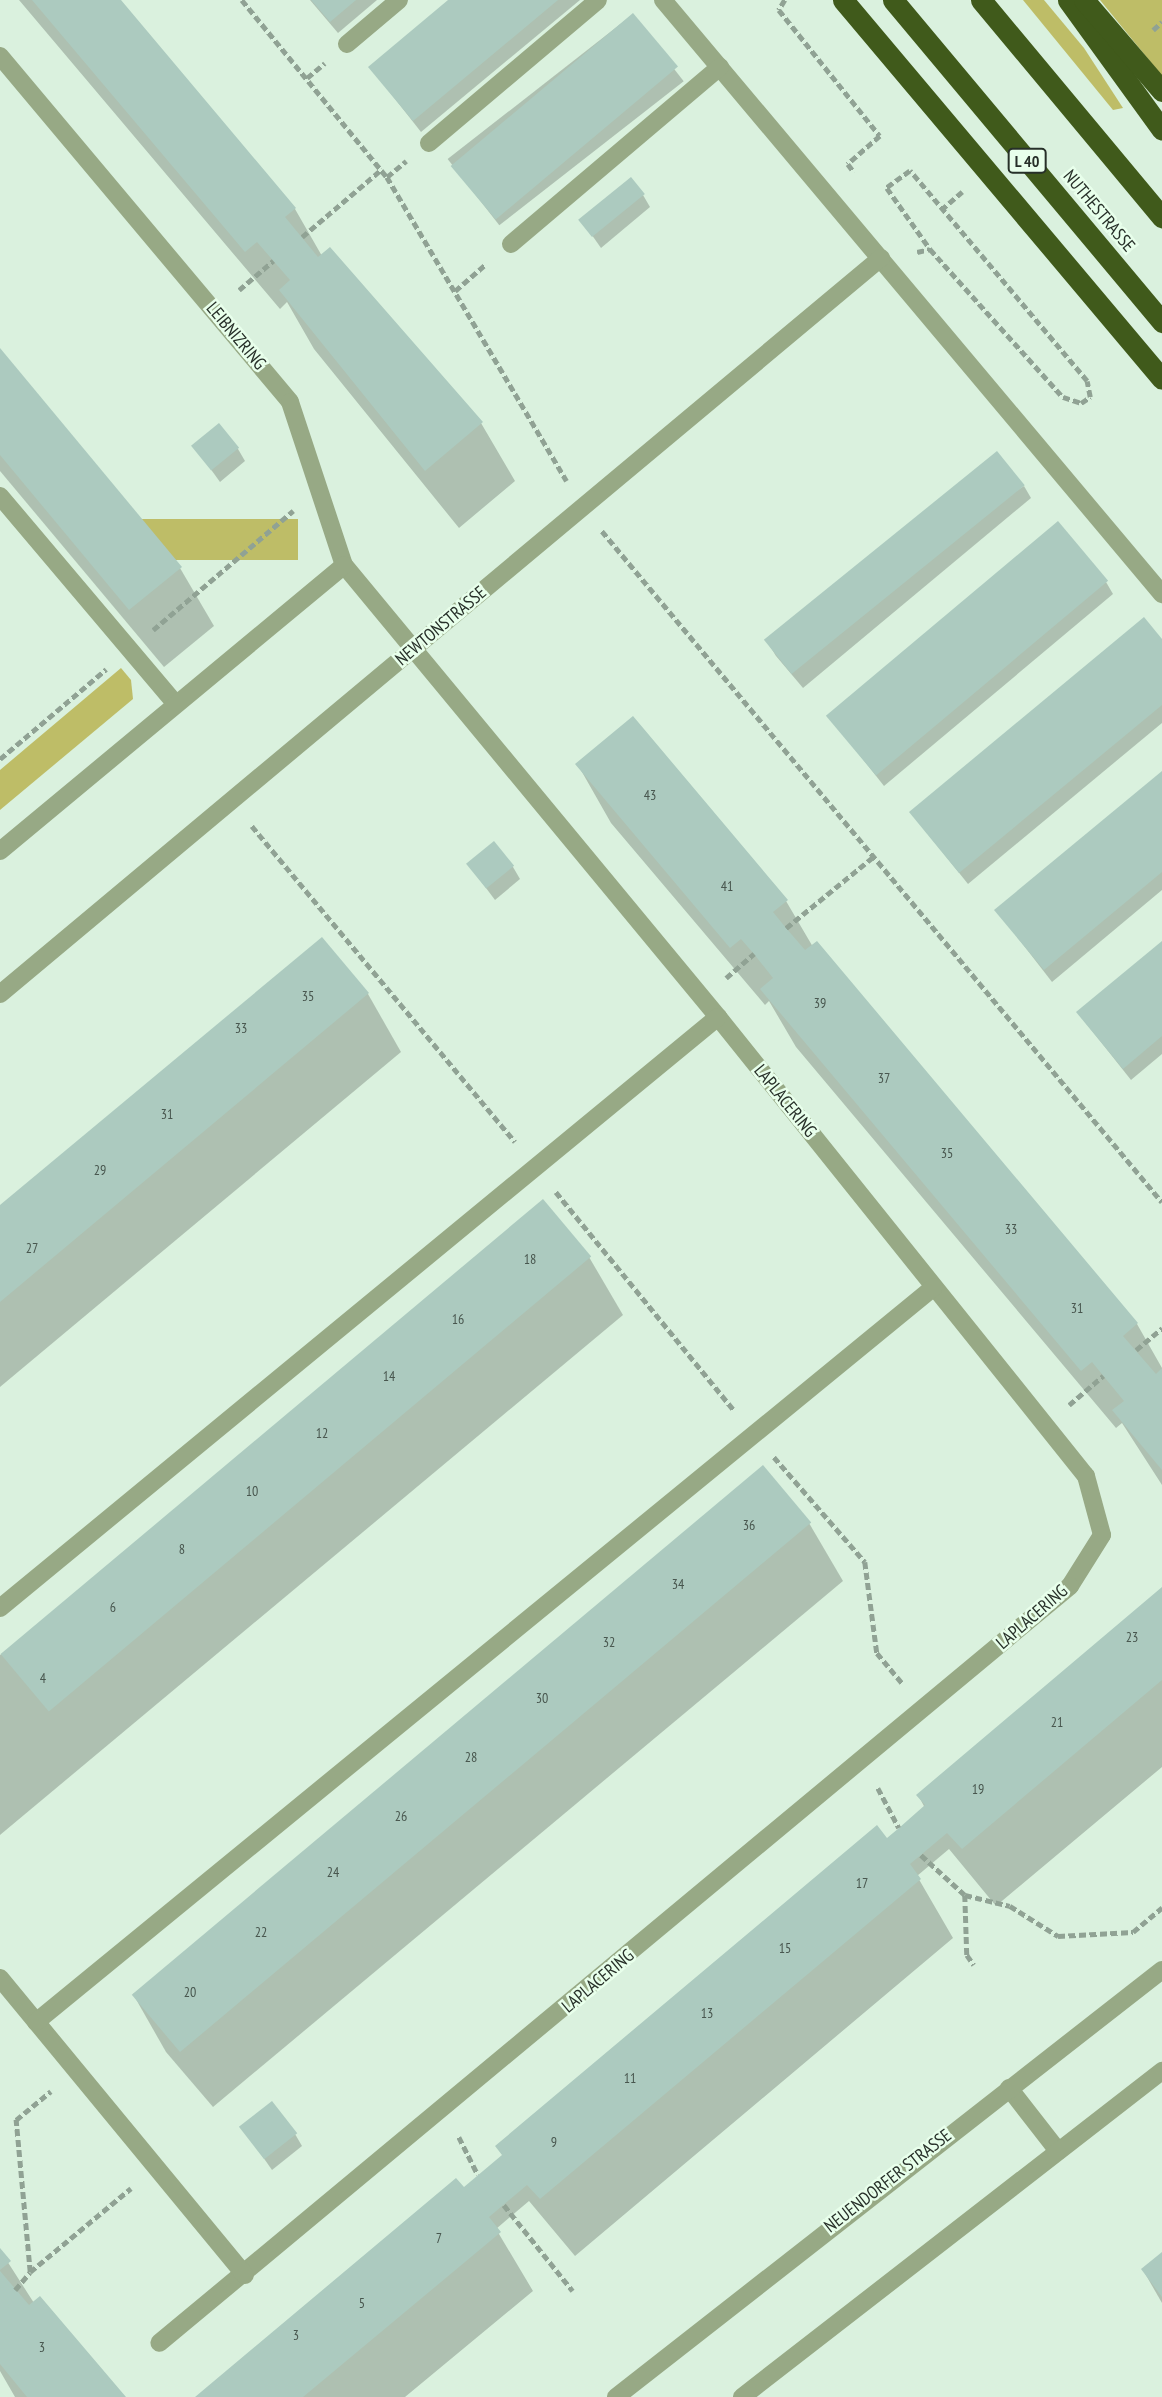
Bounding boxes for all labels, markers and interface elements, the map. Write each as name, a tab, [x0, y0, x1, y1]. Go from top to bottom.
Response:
road number: L 40	[1006, 148, 1048, 174]
street label: NUTHESTRASSE	[1059, 166, 1139, 256]
street label: LEIBNIZRING	[202, 298, 270, 374]
street label: NEWTONSTRASSE	[391, 582, 491, 670]
house number: 43	[644, 787, 656, 803]
house number: 41	[721, 878, 733, 894]
house number: 35	[302, 988, 314, 1004]
house number: 39	[814, 995, 826, 1011]
house number: 33	[235, 1020, 247, 1036]
street label: LAPLACERING	[749, 1060, 821, 1142]
house number: 37	[878, 1070, 890, 1086]
house number: 31	[161, 1106, 173, 1122]
house number: 35	[941, 1145, 953, 1161]
house number: 29	[94, 1162, 106, 1178]
house number: 33	[1005, 1221, 1017, 1237]
house number: 27	[26, 1240, 38, 1256]
house number: 18	[524, 1251, 536, 1267]
house number: 31	[1071, 1300, 1083, 1316]
house number: 16	[452, 1311, 464, 1327]
house number: 14	[383, 1368, 395, 1384]
house number: 12	[316, 1425, 328, 1441]
house number: 10	[246, 1483, 258, 1499]
house number: 36	[743, 1517, 755, 1533]
house number: 8	[179, 1541, 185, 1557]
house number: 34	[672, 1576, 684, 1592]
street label: LAPLACERING	[992, 1580, 1072, 1654]
house number: 6	[110, 1599, 116, 1615]
house number: 23	[1126, 1629, 1138, 1645]
house number: 32	[603, 1634, 615, 1650]
house number: 4	[40, 1670, 46, 1686]
house number: 30	[536, 1690, 548, 1706]
house number: 21	[1051, 1714, 1063, 1730]
house number: 28	[465, 1749, 477, 1765]
house number: 19	[972, 1781, 984, 1797]
house number: 26	[395, 1808, 407, 1824]
house number: 24	[327, 1864, 339, 1880]
house number: 17	[856, 1875, 868, 1891]
house number: 22	[255, 1924, 267, 1940]
house number: 15	[779, 1940, 791, 1956]
street label: LAPLACERING	[558, 1945, 638, 2017]
house number: 20	[184, 1984, 196, 2000]
house number: 13	[701, 2005, 713, 2021]
house number: 11	[624, 2070, 636, 2086]
street label: NEUENDORFER STRASSE	[820, 2125, 956, 2237]
house number: 9	[551, 2134, 557, 2150]
house number: 7	[436, 2230, 442, 2246]
house number: 5	[359, 2295, 365, 2311]
house number: 3	[293, 2327, 299, 2343]
house number: 3	[39, 2339, 45, 2355]

